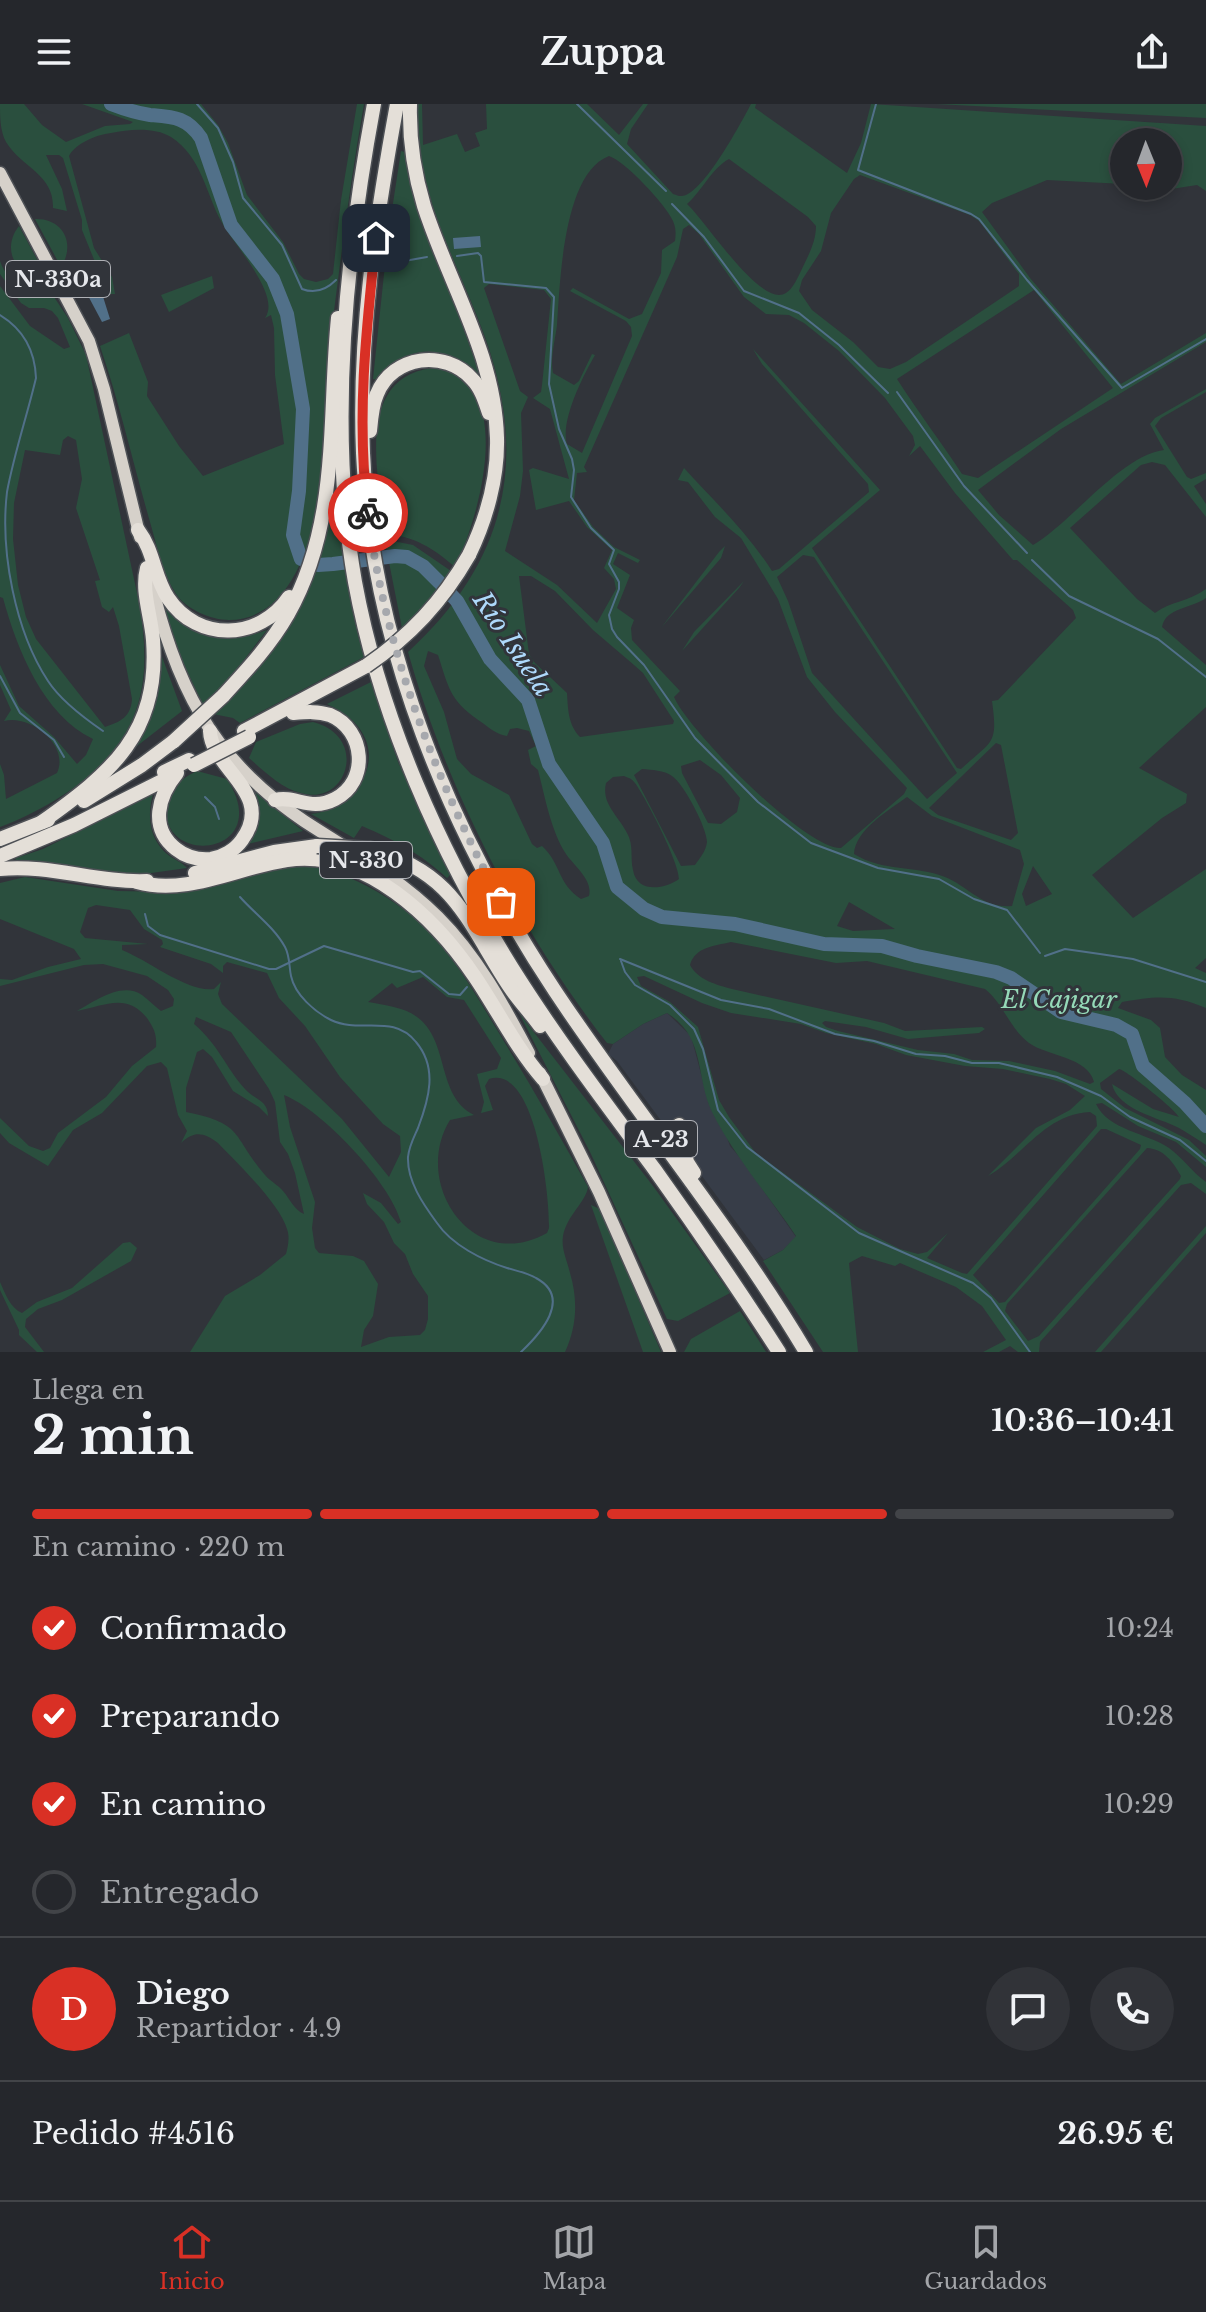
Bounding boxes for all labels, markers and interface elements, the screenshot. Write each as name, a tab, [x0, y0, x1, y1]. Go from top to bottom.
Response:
icon: menu	[32, 30, 76, 74]
text: Zuppa	[541, 30, 665, 75]
icon: share	[1130, 30, 1174, 74]
north arrow	[1110, 128, 1182, 200]
map controls	[1110, 128, 1182, 200]
pin	[342, 204, 410, 272]
icon: home	[354, 216, 398, 260]
road number: N-330a	[6, 261, 110, 297]
courier	[328, 473, 408, 553]
icon: bike	[346, 491, 390, 535]
water label: Río Isuela	[466, 584, 560, 703]
road number: N-330	[320, 842, 412, 878]
pin	[467, 868, 535, 936]
icon: bag	[479, 880, 523, 924]
park label: El Cajigar	[1000, 985, 1118, 1014]
road number: A-23	[625, 1121, 697, 1157]
text: Llega en	[32, 1374, 144, 1406]
text: 10:36–10:41	[991, 1402, 1174, 1439]
text: 2 min	[32, 1404, 194, 1468]
text: En camino · 220 m	[32, 1531, 285, 1563]
icon: check	[32, 1606, 76, 1650]
text: Confirmado	[100, 1610, 287, 1647]
text: 10:24	[1105, 1612, 1174, 1644]
icon: check	[32, 1694, 76, 1738]
text: Preparando	[100, 1698, 280, 1735]
text: 10:28	[1105, 1700, 1174, 1732]
icon: check	[32, 1782, 76, 1826]
text: En camino	[100, 1786, 266, 1823]
text: 10:29	[1104, 1788, 1174, 1820]
text: Entregado	[100, 1874, 259, 1911]
button: chat	[986, 1967, 1070, 2051]
button: phone	[1090, 1967, 1174, 2051]
text: Diego	[136, 1975, 230, 2012]
text: D	[60, 1991, 88, 2028]
text: Repartidor · 4.9	[136, 2012, 342, 2044]
text: Pedido #4516	[32, 2115, 235, 2152]
text: 26.95 €	[1058, 2115, 1174, 2152]
tab: Inicio	[159, 2220, 225, 2295]
tab: Mapa	[543, 2220, 606, 2295]
tab: Guardados	[924, 2220, 1047, 2295]

